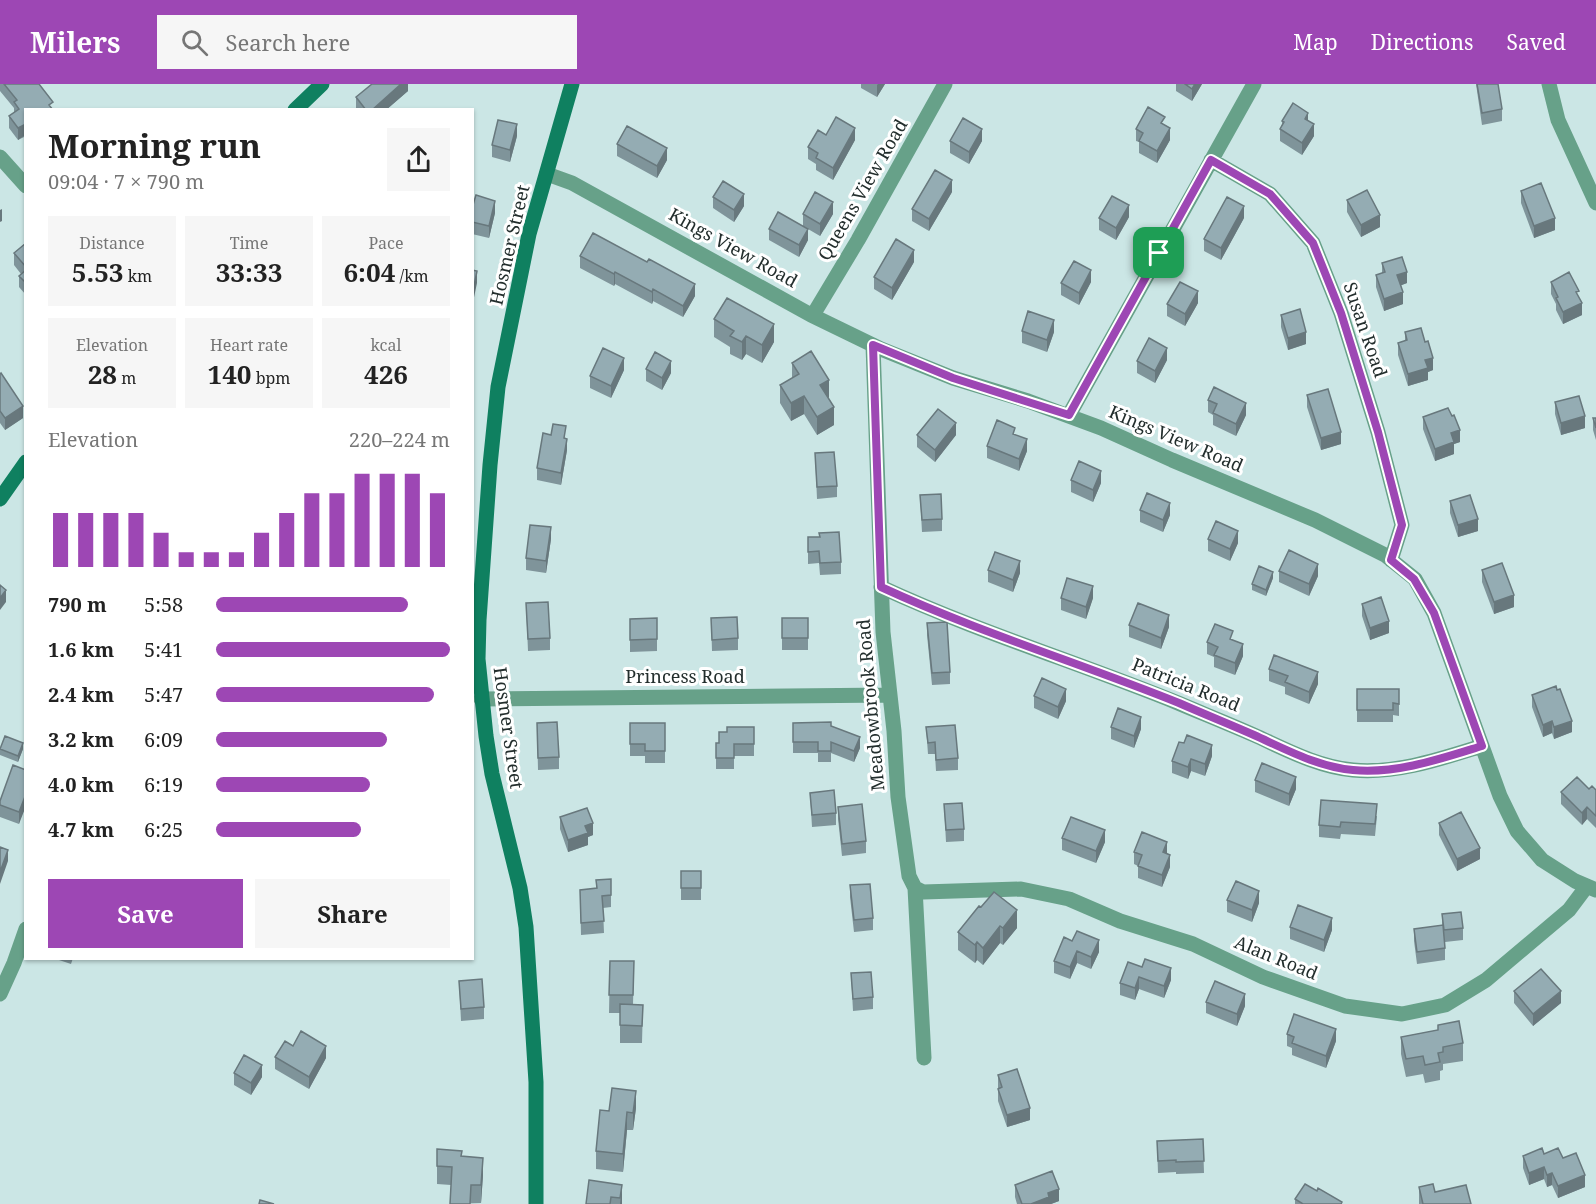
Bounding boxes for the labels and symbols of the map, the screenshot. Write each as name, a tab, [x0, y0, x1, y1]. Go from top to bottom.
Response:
street label: Queens View Road	[812, 114, 912, 265]
street label: Hosmer Street	[484, 182, 535, 307]
street label: Kings View Road	[665, 202, 802, 292]
pin	[1133, 227, 1184, 278]
street label: Susan Road	[1338, 279, 1393, 380]
street label: Kings View Road	[1106, 399, 1247, 477]
street label: Meadowbrook Road	[851, 618, 889, 792]
street label: Patricia Road	[1129, 652, 1244, 717]
street label: Princess Road	[625, 664, 745, 688]
street label: Hosmer Street	[489, 665, 529, 790]
street label: Alan Road	[1231, 929, 1322, 985]

